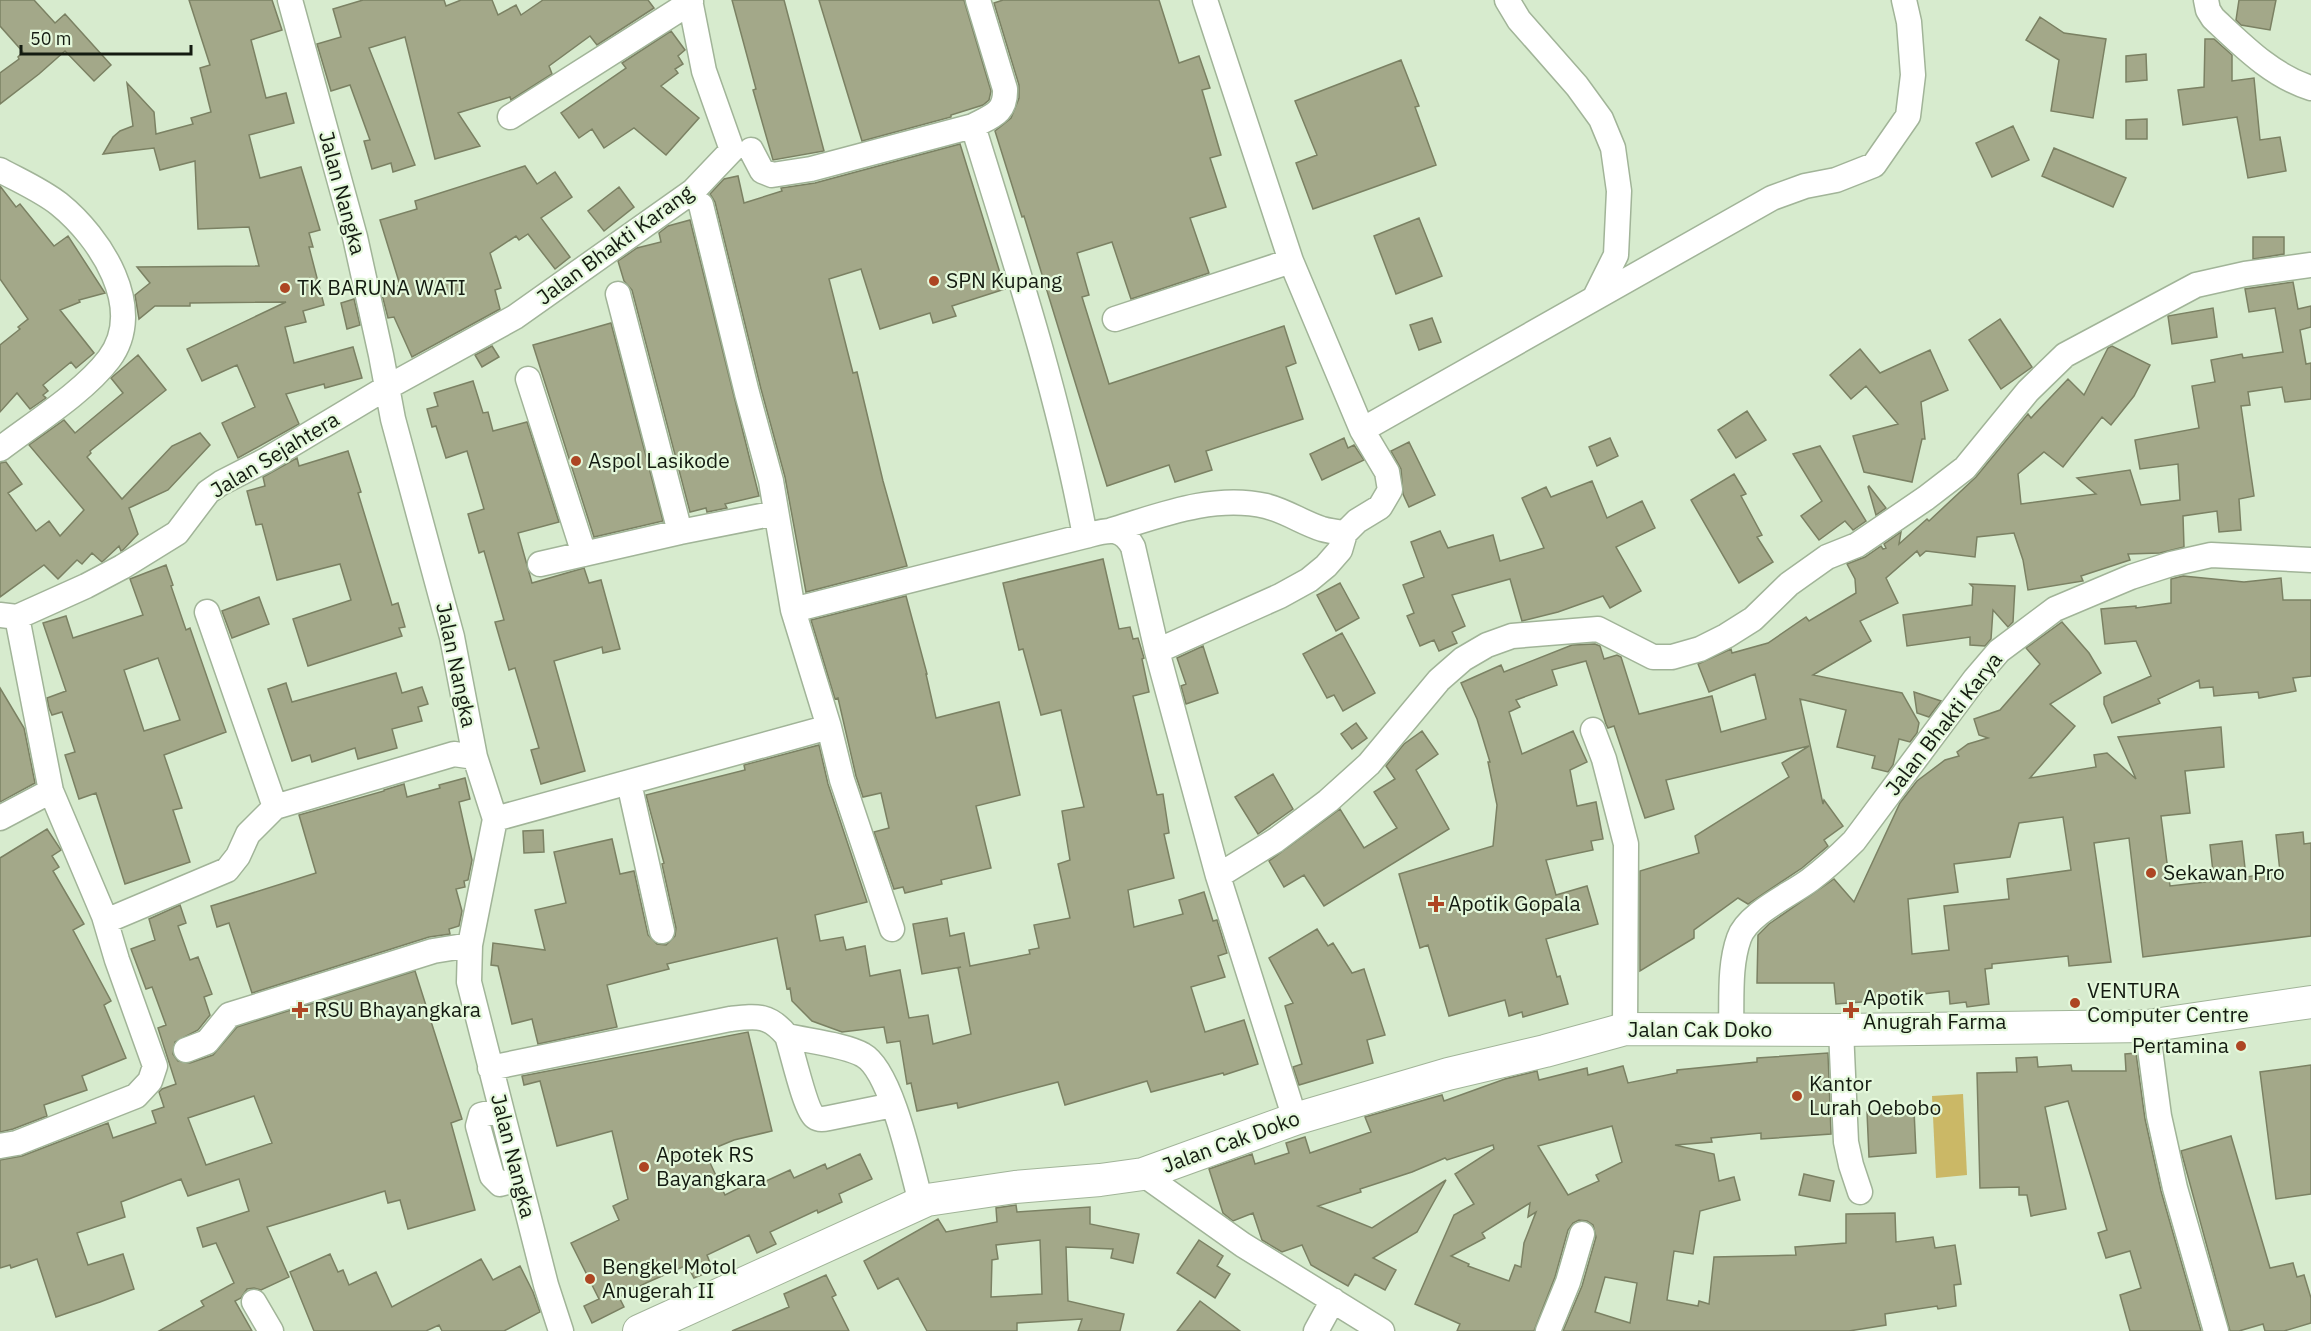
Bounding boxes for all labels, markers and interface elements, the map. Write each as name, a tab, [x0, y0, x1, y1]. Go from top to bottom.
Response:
scale bar	[21, 18, 190, 56]
text: 50 m	[30, 27, 72, 50]
street label: Jalan Nangka	[313, 128, 373, 258]
street label: Jalan Bhakti Karang	[531, 178, 698, 311]
place label: SPN Kupang	[946, 266, 1062, 294]
place label: TK BARUNA WATI	[297, 273, 466, 301]
marker: SPN Kupang	[927, 274, 941, 288]
marker: TK BARUNA WATI	[278, 281, 292, 295]
street label: Jalan Sejahtera	[205, 405, 344, 504]
place label: Aspol Lasikode	[588, 446, 730, 474]
marker: Aspol Lasikode	[569, 454, 583, 468]
street label: Jalan Nangka	[430, 600, 484, 730]
street label: Jalan Bhakti Karya	[1878, 646, 2008, 801]
place label: Sekawan Pro	[2163, 858, 2285, 886]
marker: Sekawan Pro	[2144, 866, 2158, 880]
place label: Apotik Gopala	[1448, 889, 1581, 917]
marker: Apotik Gopala	[1429, 897, 1443, 911]
place label: VENTURA Computer Centre	[2087, 976, 2249, 1028]
place label: Apotik Anugrah Farma	[1863, 983, 2007, 1035]
place label: RSU Bhayangkara	[314, 995, 481, 1023]
marker: VENTURA Computer Centre	[2068, 996, 2082, 1010]
marker: RSU Bhayangkara	[291, 1001, 309, 1019]
marker: Apotik Anugrah Farma	[1844, 1003, 1858, 1017]
street label: Jalan Cak Doko	[1628, 1015, 1772, 1043]
place label: Pertamina	[2132, 1031, 2229, 1059]
marker: Pertamina	[2234, 1039, 2248, 1053]
place label: Kantor Lurah Oebobo	[1809, 1069, 1941, 1121]
marker: Kantor Lurah Oebobo	[1790, 1089, 1804, 1103]
street label: Jalan Nangka	[485, 1091, 543, 1221]
street label: Jalan Cak Doko	[1158, 1103, 1303, 1179]
place label: Apotek RS Bayangkara	[656, 1140, 766, 1192]
marker: Apotek RS Bayangkara	[637, 1160, 651, 1174]
place label: Bengkel Motol Anugerah II	[602, 1252, 737, 1304]
marker: Bengkel Motol Anugerah II	[583, 1272, 597, 1286]

